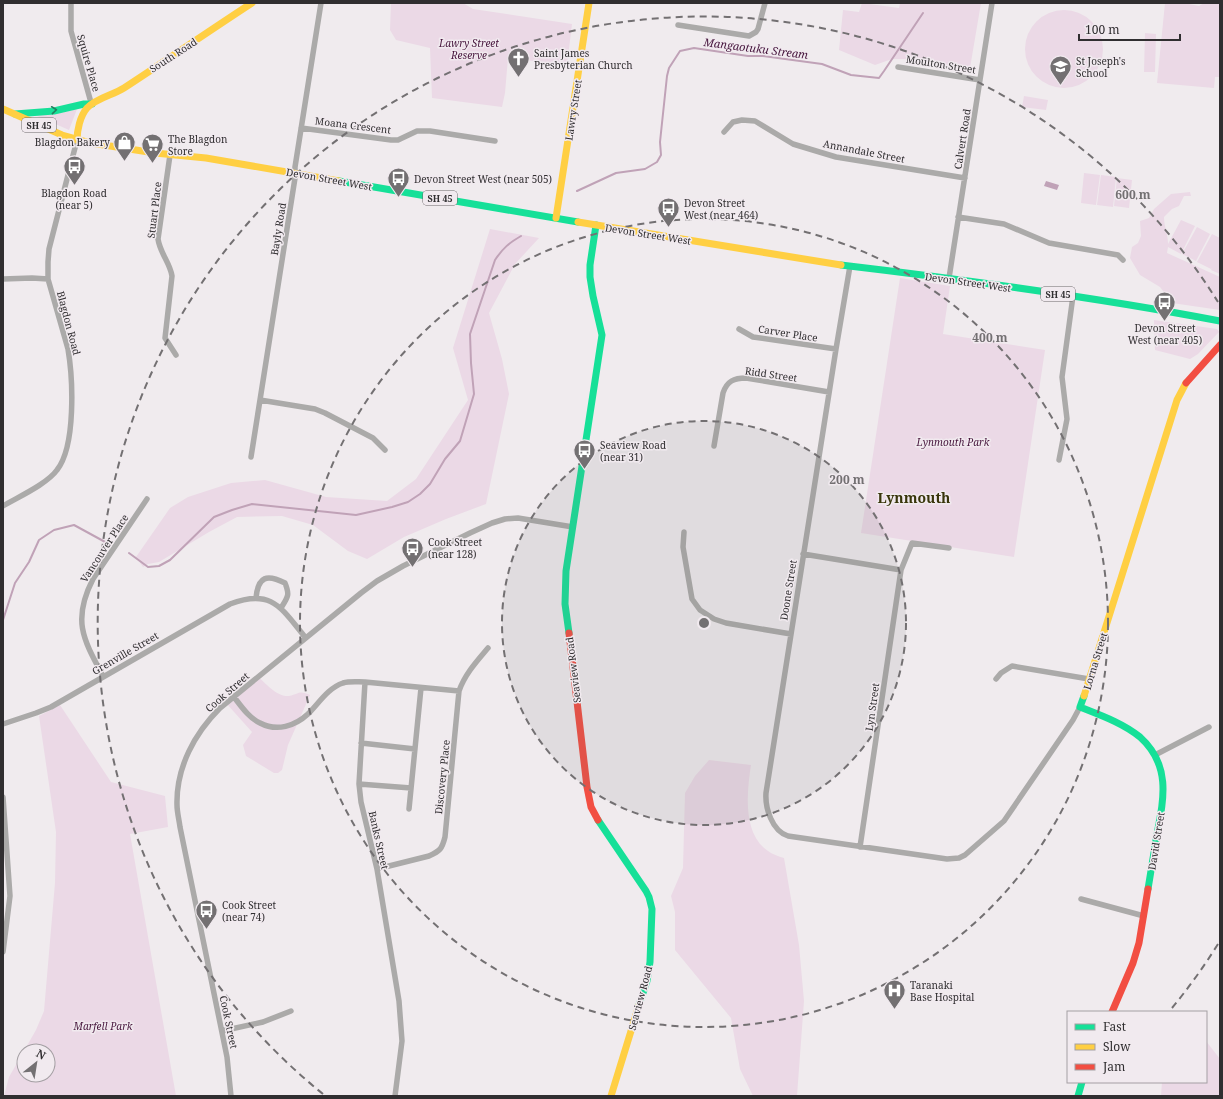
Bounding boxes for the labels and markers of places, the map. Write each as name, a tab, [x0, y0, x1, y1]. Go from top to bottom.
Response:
church icon: Saint James Presbyterian Church	[506, 46, 532, 79]
place label: Saint James Presbyterian Church	[534, 46, 633, 72]
school or university icon: St Joseph's School	[1048, 54, 1074, 87]
place label: St Joseph's School	[1076, 54, 1126, 80]
shop icon: Blagdon Bakery	[112, 129, 138, 162]
supermarket icon: The Blagdon Store	[140, 132, 166, 165]
place label: The Blagdon Store	[168, 132, 228, 158]
place label: Blagdon Bakery	[35, 135, 110, 149]
bus stop icon: Blagdon Road (near 5)	[61, 154, 87, 187]
bus stop icon: Devon Street West (near 505)	[386, 166, 412, 199]
place label: Devon Street West (near 505)	[414, 172, 552, 186]
place label: Blagdon Road (near 5)	[41, 186, 107, 212]
bus stop icon: Devon Street West (near 464)	[655, 196, 681, 229]
place label: Devon Street West (near 464)	[684, 196, 758, 222]
bus stop icon: Devon Street West (near 405)	[1152, 289, 1178, 322]
place label: Devon Street West (near 405)	[1128, 321, 1202, 347]
bus stop icon: Seaview Road (near 31)	[572, 438, 598, 471]
place label: Seaview Road (near 31)	[600, 438, 666, 464]
bus stop icon: Cook Street (near 128)	[399, 535, 425, 568]
place label: Cook Street (near 128)	[428, 535, 482, 561]
centre of rings	[697, 616, 711, 630]
bus stop icon: Cook Street (near 74)	[194, 898, 220, 931]
place label: Cook Street (near 74)	[222, 898, 276, 924]
hospital icon: Taranaki Base Hospital	[882, 978, 908, 1011]
place label: Taranaki Base Hospital	[910, 978, 974, 1004]

